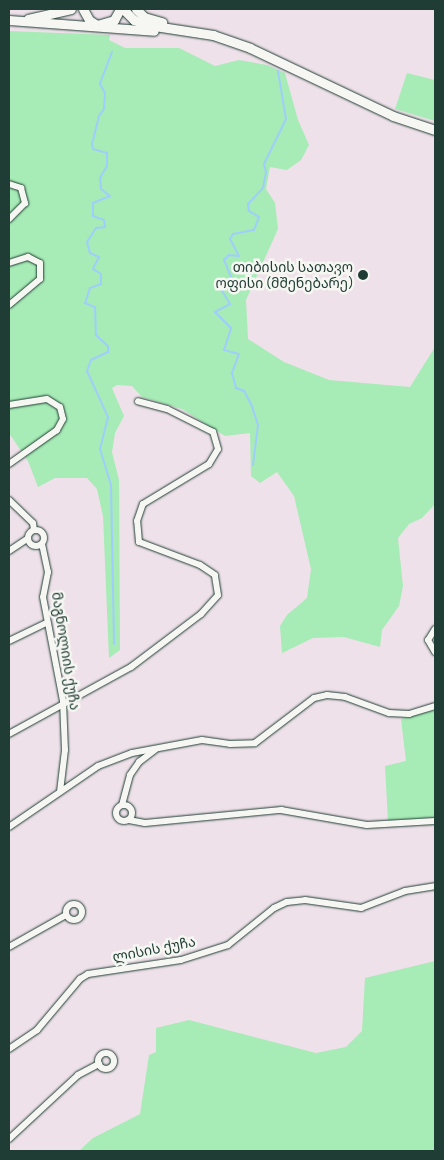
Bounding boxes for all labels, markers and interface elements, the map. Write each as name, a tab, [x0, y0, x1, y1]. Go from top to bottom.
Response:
place label: თიბისის სათავო ოფისი (მშენებარე)	[215, 259, 353, 292]
marker: თიბისის სათავო ოფისი (მშენებარე)	[357, 269, 369, 281]
street label: მაგნოლიის ქუჩა	[48, 591, 84, 711]
street label: ლისის ქუჩა	[111, 933, 197, 965]

